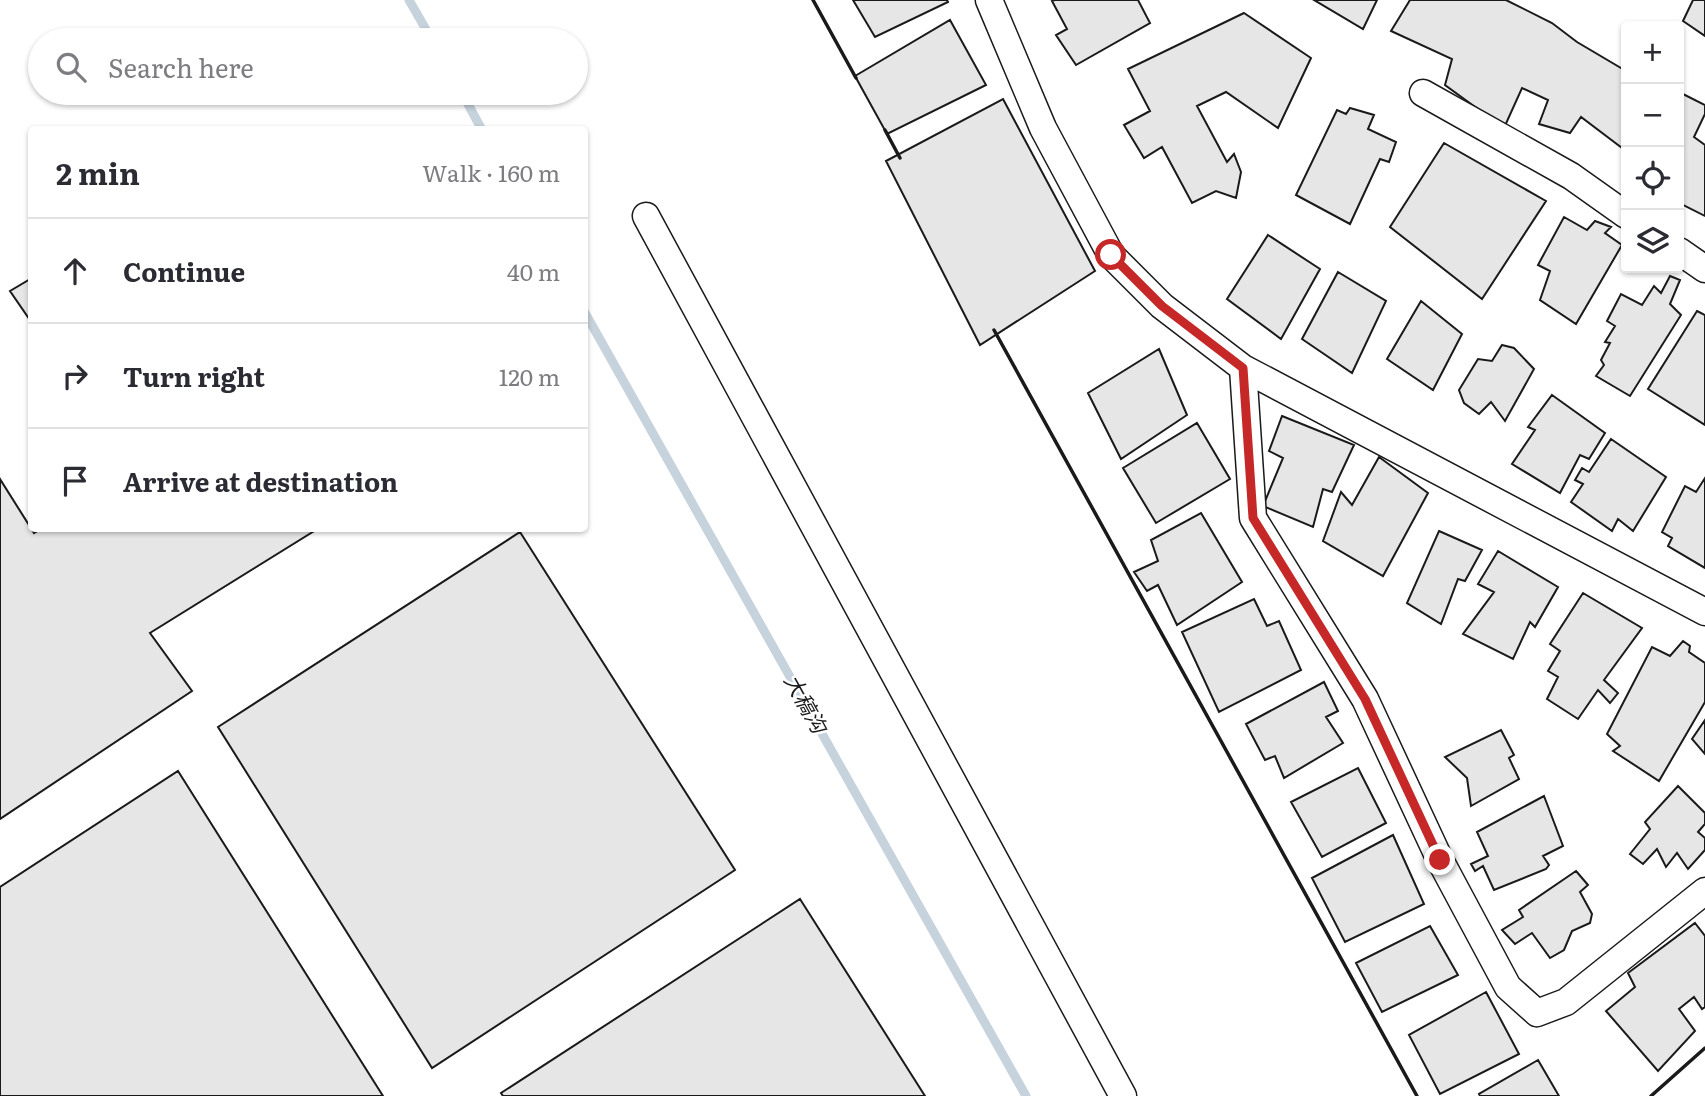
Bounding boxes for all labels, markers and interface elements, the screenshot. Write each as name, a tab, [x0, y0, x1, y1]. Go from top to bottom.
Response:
map controls	[1621, 21, 1684, 273]
button: +	[1621, 21, 1684, 84]
search box	[28, 28, 588, 105]
text: Search here	[108, 47, 254, 86]
icon: search	[52, 48, 90, 86]
button: −	[1621, 84, 1684, 147]
button: locate	[1621, 147, 1684, 210]
text: 2 min	[56, 150, 140, 194]
text: Walk · 160 m	[422, 155, 560, 189]
button: layers	[1621, 210, 1684, 273]
route start	[1095, 239, 1126, 270]
text: Continue	[123, 251, 245, 290]
icon: ahead	[56, 252, 94, 290]
text: 40 m	[507, 254, 560, 288]
text: Turn right	[123, 356, 265, 395]
icon: right	[56, 357, 94, 395]
text: 120 m	[499, 359, 560, 393]
text: Arrive at destination	[123, 461, 398, 500]
icon: arrive	[56, 462, 94, 500]
water label: 大稿沟	[778, 668, 837, 740]
route end	[1424, 844, 1455, 875]

